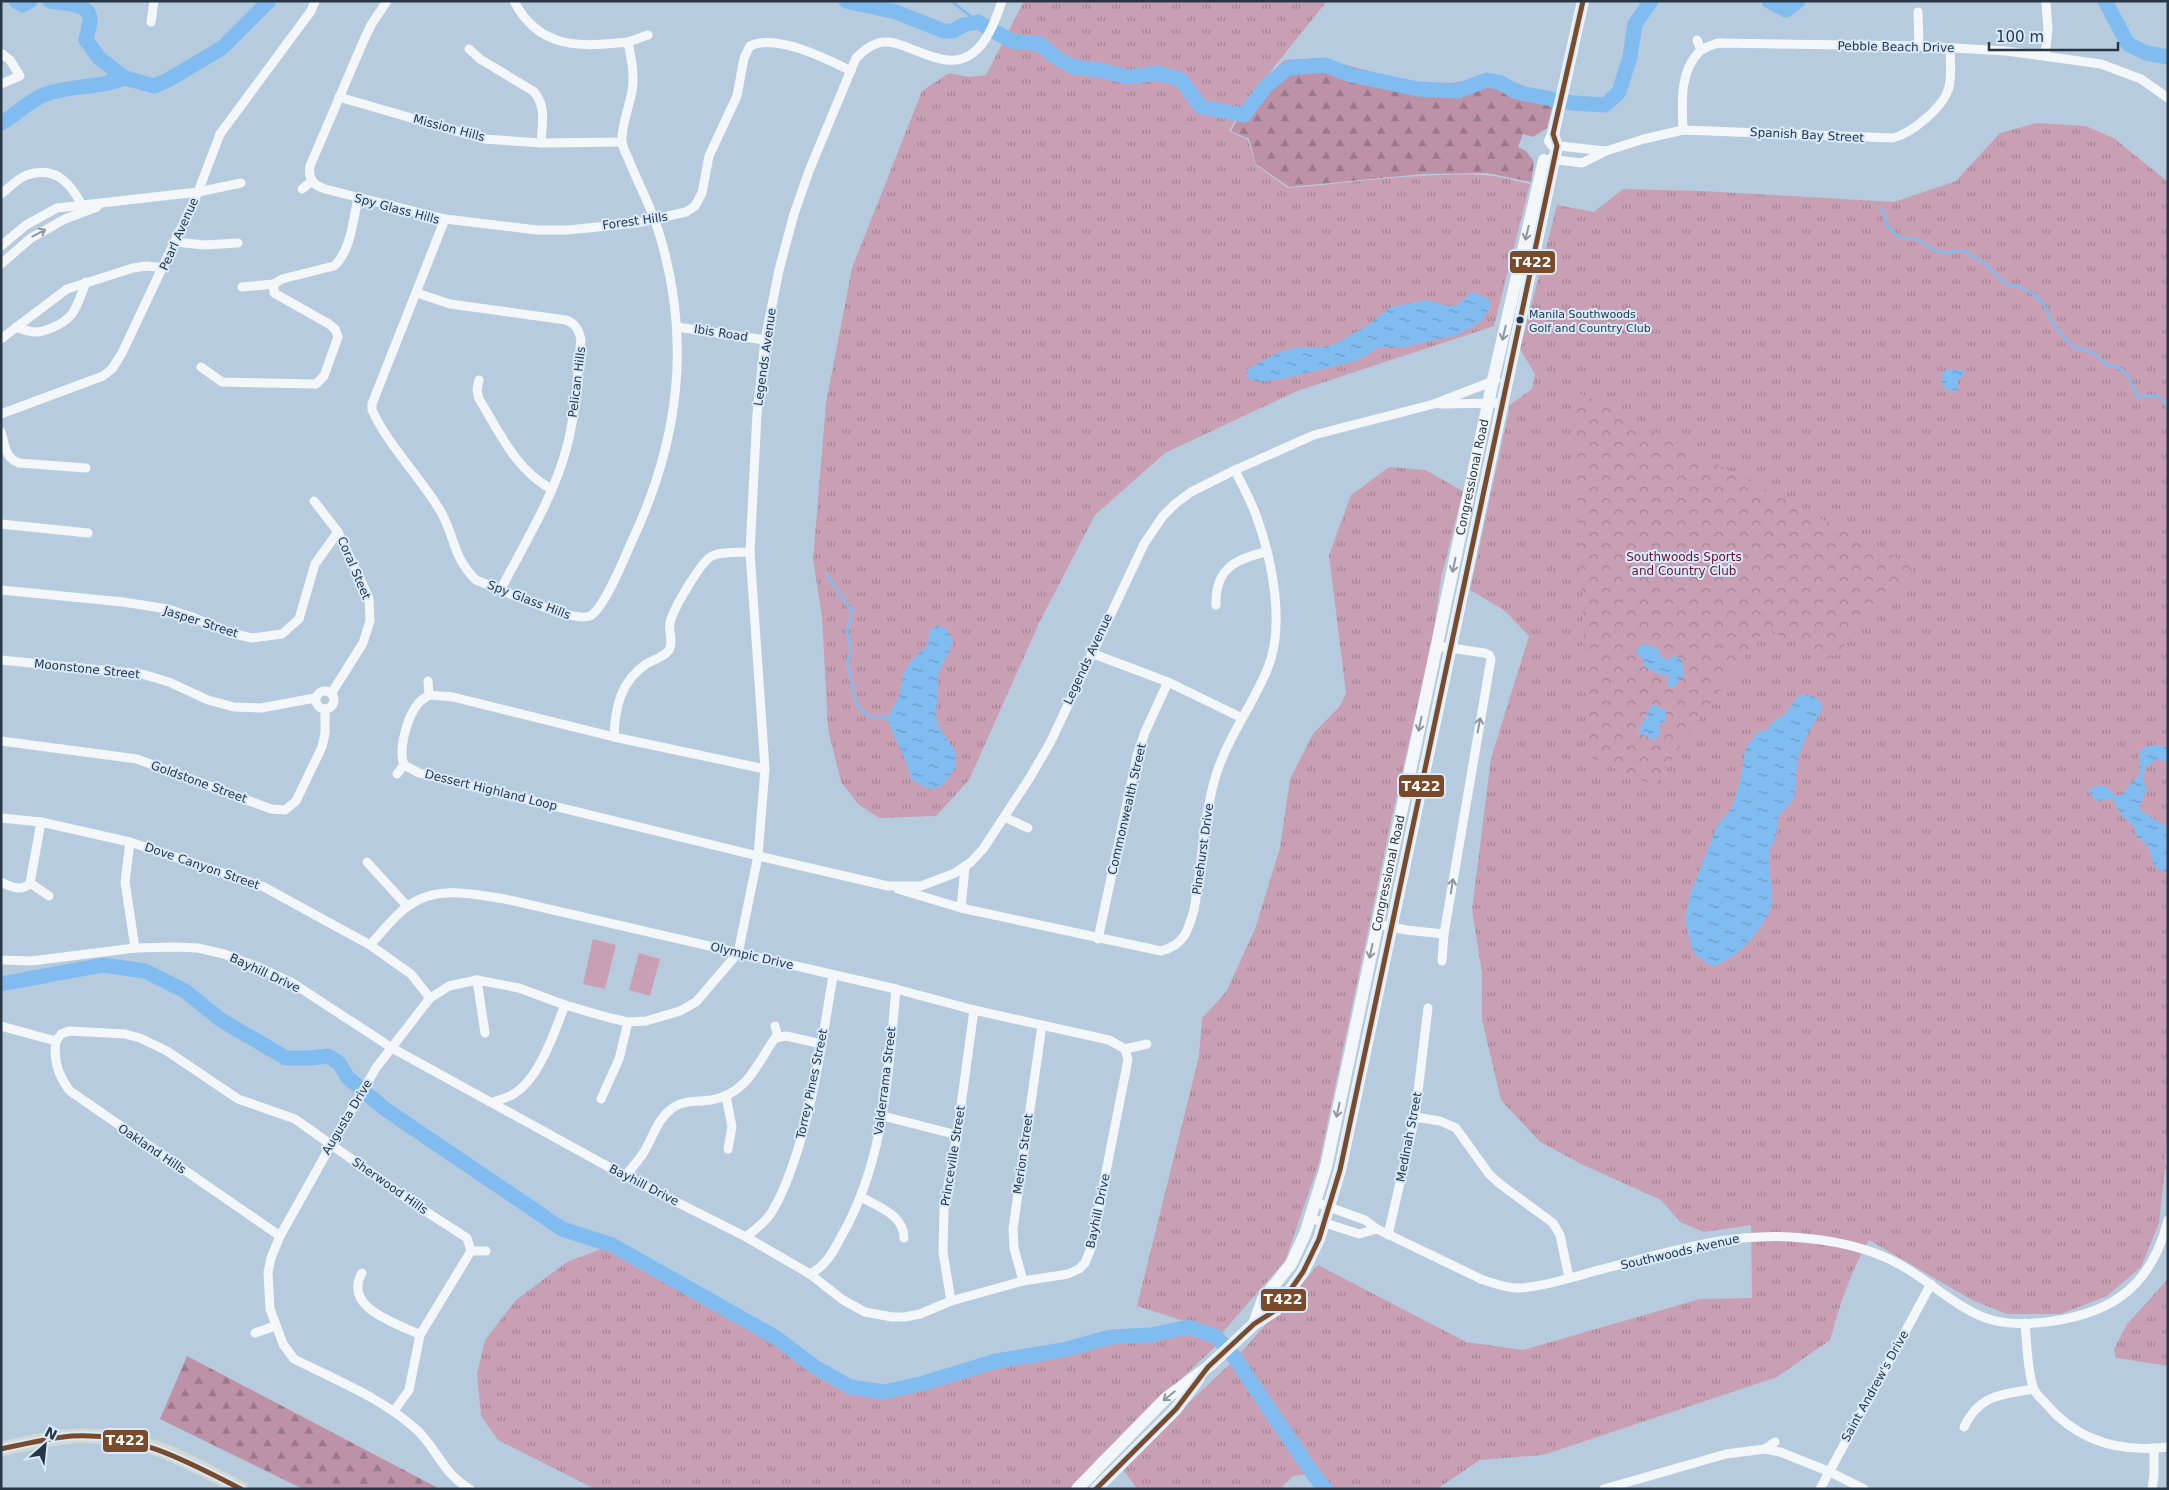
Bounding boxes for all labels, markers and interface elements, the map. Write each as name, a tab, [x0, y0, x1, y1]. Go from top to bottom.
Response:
scale bar	[1989, 20, 2118, 52]
text: 100 m	[1996, 28, 2044, 46]
street label: Pebble Beach Drive	[1837, 39, 1955, 55]
street label: Mission Hills	[412, 112, 486, 144]
street label: Spanish Bay Street	[1750, 125, 1865, 145]
street label: Spy Glass Hills	[353, 191, 441, 227]
street label: Pearl Avenue	[157, 195, 201, 273]
street label: Forest Hills	[601, 209, 669, 233]
one-way arrow	[1522, 224, 1532, 240]
one-way arrow	[31, 228, 46, 237]
line badge: T422	[1509, 250, 1556, 274]
text: T422	[1513, 254, 1551, 270]
street label: Legends Avenue	[751, 307, 779, 407]
place label: Manila Southwoods Golf and Country Club	[1529, 308, 1651, 335]
marker: Manila Southwoods Golf and Country Club	[1515, 315, 1525, 325]
street label: Ibis Road	[693, 322, 749, 344]
one-way arrow	[1499, 324, 1508, 340]
street label: Pelican Hills	[566, 346, 588, 418]
street label: Congressional Road	[1453, 418, 1492, 537]
street label: Coral Steet	[334, 534, 374, 602]
park label: Southwoods Sports and Country Club	[1626, 550, 1742, 578]
one-way arrow	[1449, 556, 1458, 572]
street label: Spy Glass Hills	[486, 578, 572, 622]
street label: Jasper Street	[161, 603, 240, 641]
street label: Legends Avenue	[1061, 611, 1115, 707]
street label: Moonstone Street	[33, 656, 141, 682]
one-way arrow	[1415, 715, 1424, 731]
one-way arrow	[1475, 718, 1485, 734]
street label: Commonwealth Street	[1105, 742, 1149, 876]
street label: Goldstone Street	[149, 758, 249, 806]
street label: Dessert Highland Loop	[423, 767, 559, 813]
line badge: T422	[1398, 774, 1445, 798]
text: T422	[1402, 778, 1440, 794]
street label: Pinehurst Drive	[1190, 802, 1216, 896]
street label: Congressional Road	[1369, 814, 1407, 933]
street label: Dove Canyon Street	[143, 840, 262, 892]
one-way arrow	[1448, 878, 1458, 894]
street label: Olympic Drive	[709, 940, 795, 972]
one-way arrow	[1366, 942, 1375, 958]
street label: Bayhill Drive	[228, 951, 302, 995]
street label: Valderrama Street	[871, 1026, 899, 1136]
street label: Torrey Pines Street	[793, 1027, 831, 1141]
street label: Augusta Drive	[319, 1077, 375, 1157]
street label: Medinah Street	[1393, 1090, 1425, 1183]
one-way arrow	[1333, 1102, 1342, 1118]
street label: Princeville Street	[938, 1104, 968, 1207]
street label: Merion Street	[1010, 1113, 1036, 1195]
street label: Oakland Hills	[115, 1121, 189, 1177]
street label: Sherwood Hills	[350, 1155, 430, 1217]
street label: Bayhill Drive	[607, 1161, 681, 1209]
street label: Bayhill Drive	[1083, 1172, 1113, 1250]
street label: Southwoods Avenue	[1619, 1231, 1741, 1273]
line badge: T422	[1260, 1288, 1307, 1312]
text: T422	[1264, 1291, 1302, 1307]
street label: Saint Andrew's Drive	[1839, 1328, 1911, 1444]
one-way arrow	[1163, 1390, 1176, 1401]
north arrow	[20, 1420, 70, 1470]
text: N	[42, 1424, 60, 1443]
line badge: T422	[102, 1429, 149, 1453]
text: T422	[106, 1432, 144, 1448]

